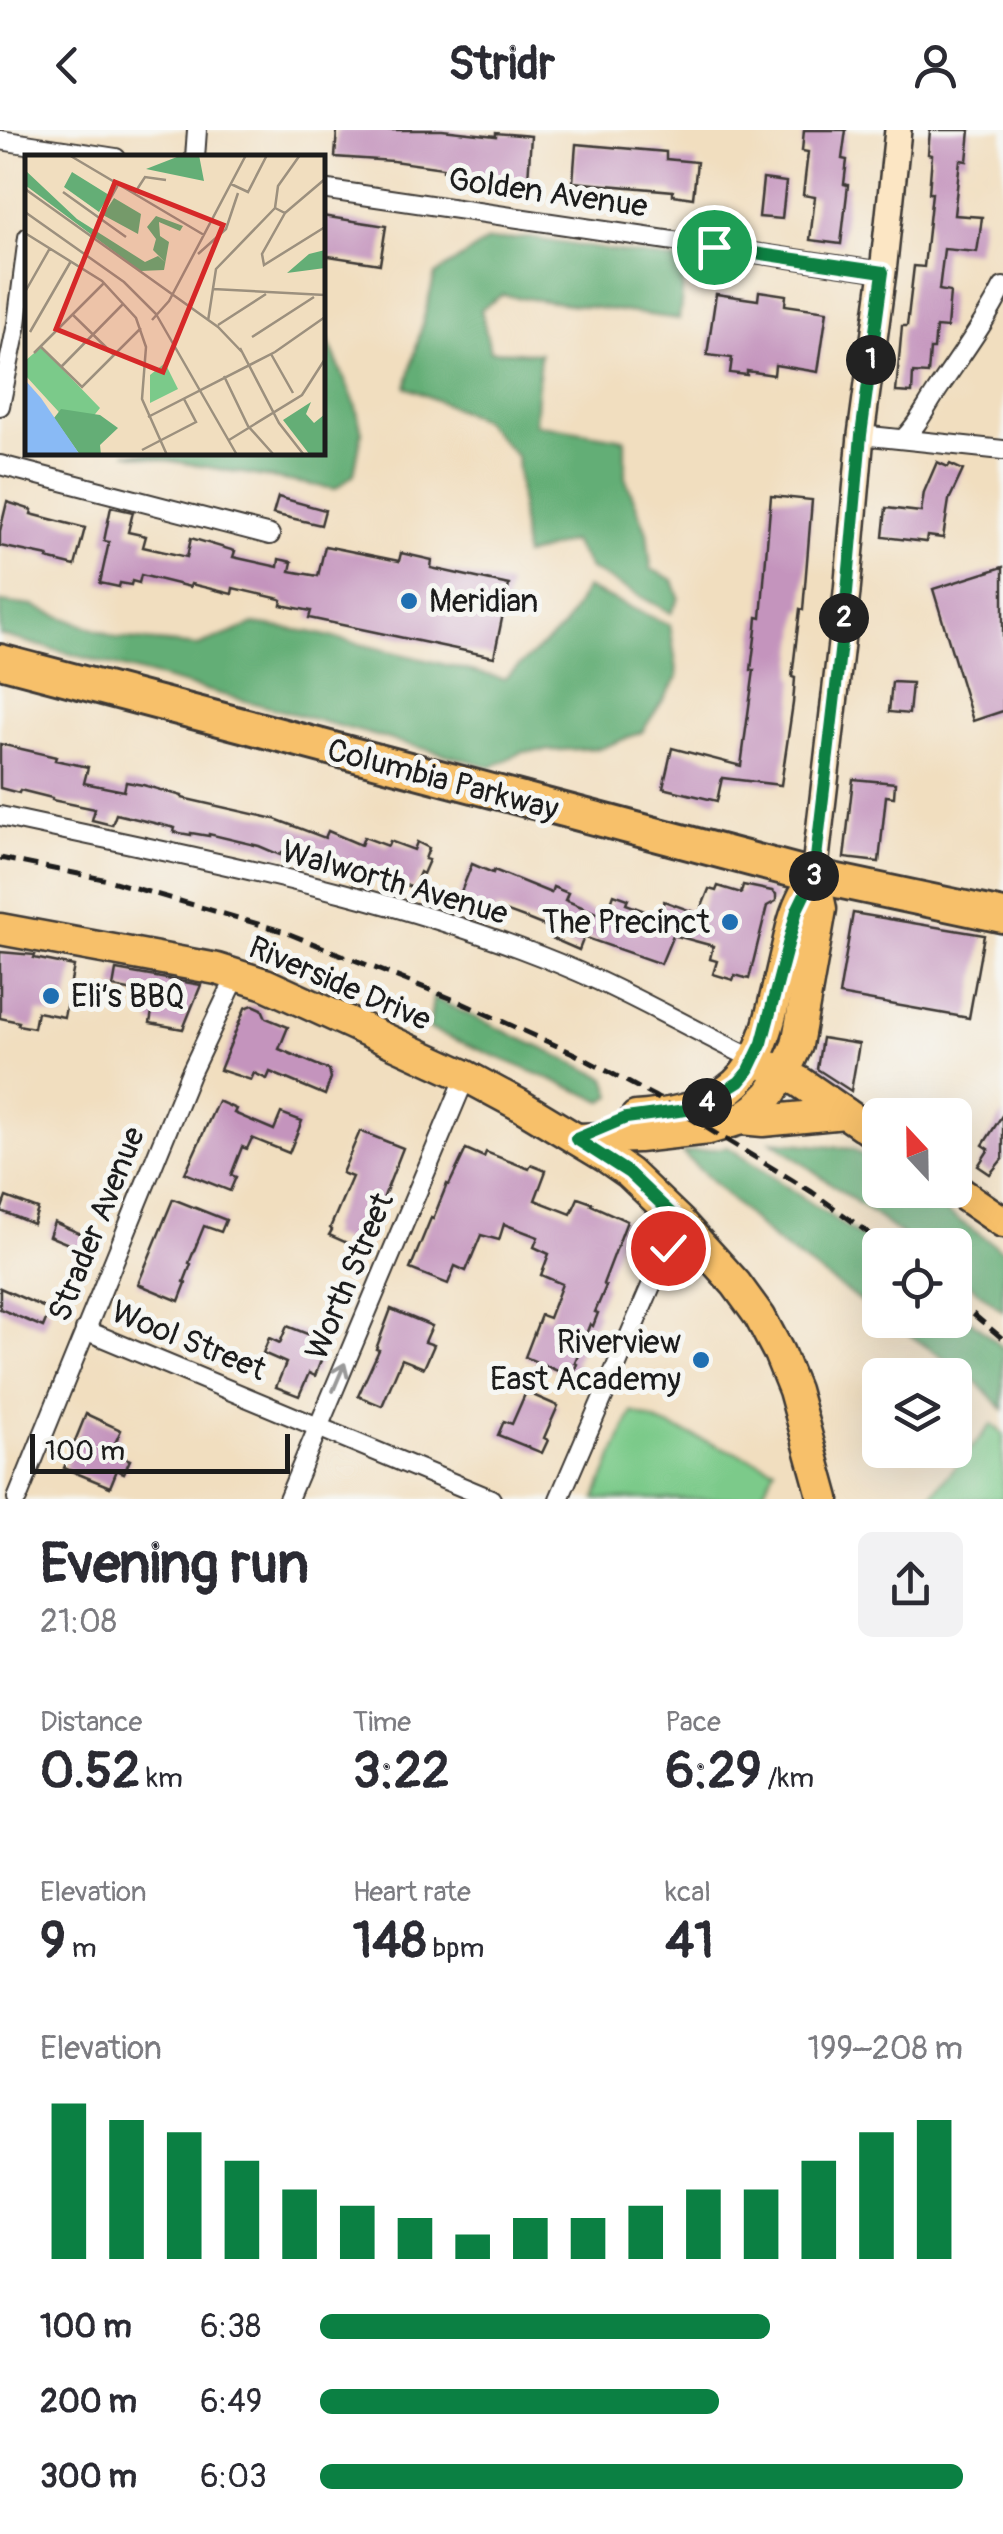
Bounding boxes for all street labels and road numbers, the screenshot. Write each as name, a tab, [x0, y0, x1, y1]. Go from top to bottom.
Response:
street label: Golden Avenue	[446, 159, 650, 227]
street label: Columbia Parkway	[323, 730, 563, 830]
street label: Walworth Avenue	[277, 832, 513, 934]
street label: Riverside Drive	[243, 928, 437, 1040]
street label: Strader Avenue	[40, 1121, 154, 1328]
street label: Worth Street	[297, 1187, 403, 1366]
street label: Wool Street	[106, 1292, 272, 1390]

